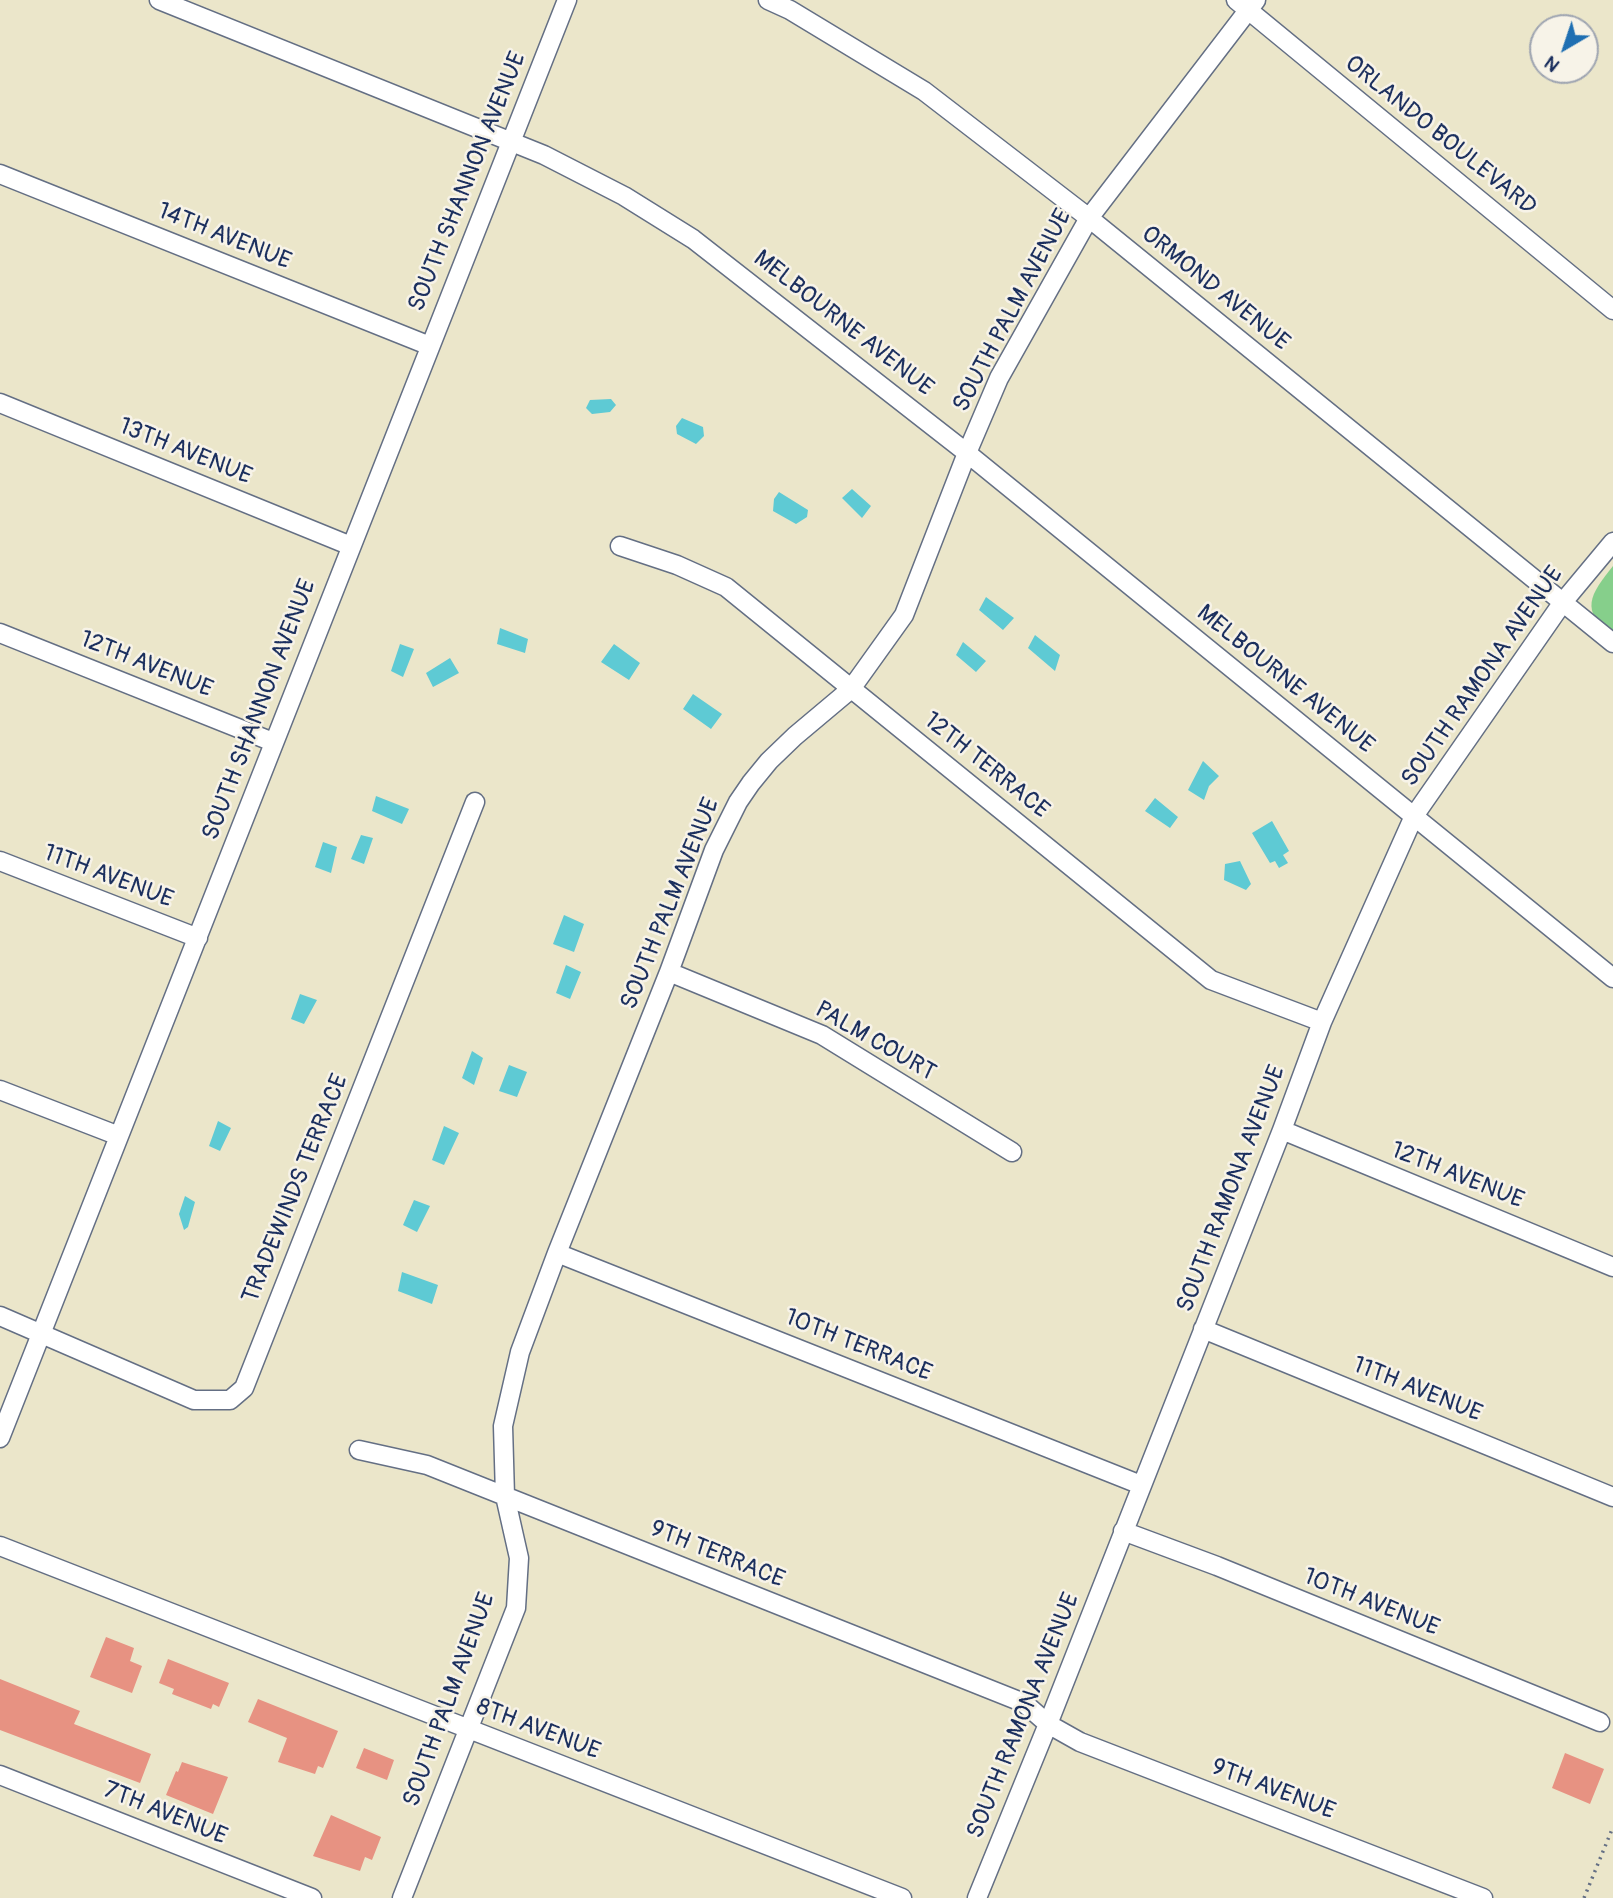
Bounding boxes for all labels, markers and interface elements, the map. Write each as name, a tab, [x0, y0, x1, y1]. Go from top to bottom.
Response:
north arrow	[1529, 14, 1599, 84]
street label: SOUTH SHANNON AVENUE	[403, 48, 533, 316]
street label: ORLANDO BOULEVARD	[1339, 50, 1541, 222]
text: N	[1540, 50, 1565, 77]
street label: 14TH AVENUE	[153, 197, 295, 277]
street label: SOUTH PALM AVENUE	[947, 205, 1079, 417]
street label: ORMOND AVENUE	[1135, 220, 1295, 358]
street label: MELBOURNE AVENUE	[747, 245, 939, 403]
street label: 13TH AVENUE	[114, 412, 256, 492]
street label: SOUTH RAMONA AVENUE	[1396, 561, 1570, 793]
street label: SOUTH SHANNON AVENUE	[197, 575, 323, 845]
street label: MELBOURNE AVENUE	[1190, 600, 1380, 760]
street label: 12TH AVENUE	[75, 625, 217, 705]
street label: 12TH TERRACE	[917, 707, 1055, 825]
street label: SOUTH PALM AVENUE	[615, 794, 727, 1014]
street label: 11TH AVENUE	[39, 839, 177, 915]
street label: PALM COURT	[810, 996, 940, 1088]
street label: SOUTH RAMONA AVENUE	[1172, 1061, 1292, 1317]
street label: TRADEWINDS TERRACE	[237, 1070, 355, 1308]
street label: 12TH AVENUE	[1386, 1136, 1528, 1216]
street label: 10TH TERRACE	[780, 1303, 936, 1389]
street label: 11TH AVENUE	[1348, 1351, 1486, 1429]
street label: 9TH TERRACE	[646, 1515, 788, 1595]
street label: 10TH AVENUE	[1299, 1563, 1443, 1643]
street label: SOUTH PALM AVENUE	[398, 1589, 502, 1811]
street label: SOUTH RAMONA AVENUE	[962, 1589, 1086, 1843]
street label: 8TH AVENUE	[472, 1693, 604, 1767]
street label: 9TH AVENUE	[1207, 1753, 1339, 1827]
street label: 7TH AVENUE	[99, 1776, 231, 1852]

